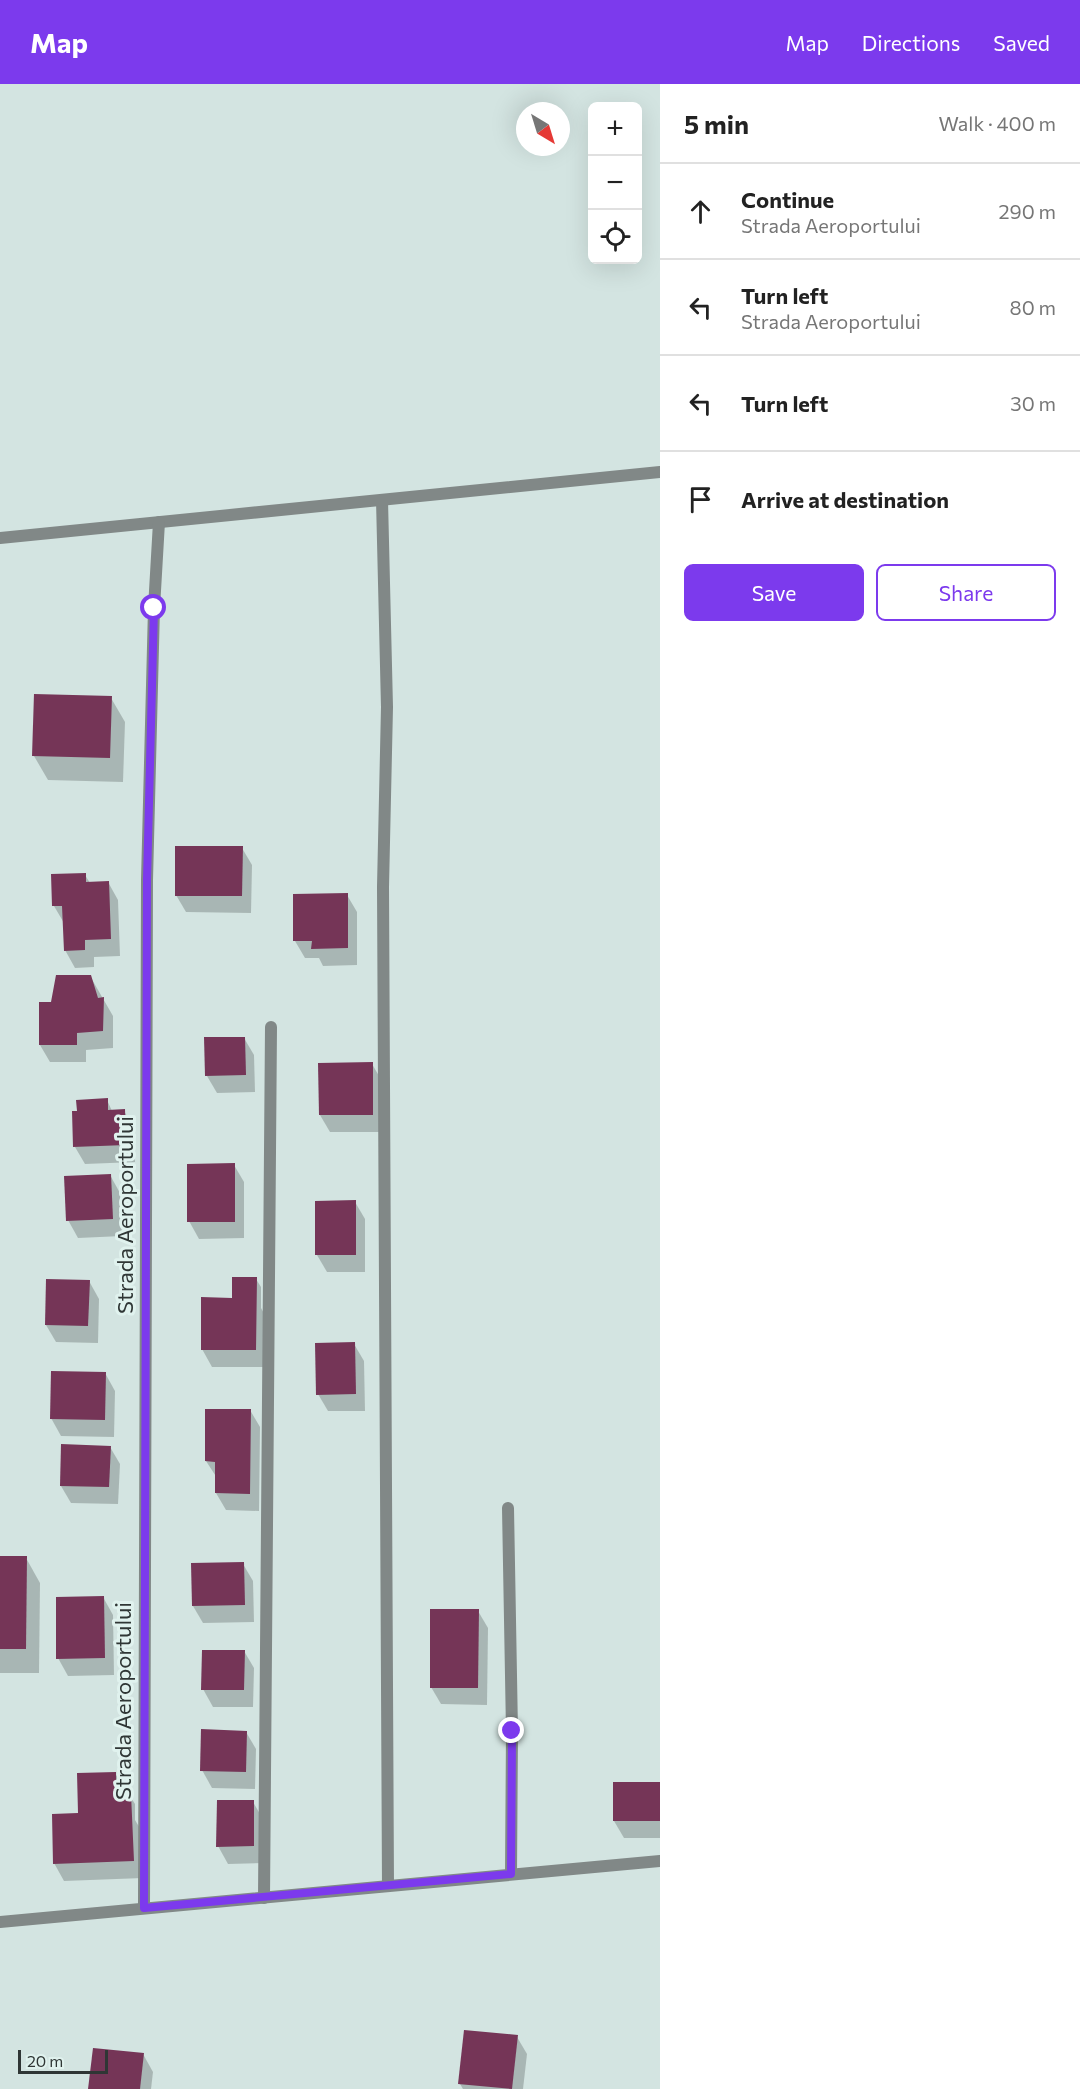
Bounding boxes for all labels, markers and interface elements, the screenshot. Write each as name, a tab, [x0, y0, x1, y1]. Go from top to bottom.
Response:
text: Map	[30, 25, 88, 59]
text: Map	[786, 30, 829, 55]
text: Directions	[862, 30, 960, 55]
text: Saved	[993, 30, 1050, 55]
north arrow	[516, 102, 570, 156]
map controls	[588, 102, 642, 264]
button: +	[588, 102, 642, 156]
text: 5 min	[684, 108, 749, 139]
text: Walk · 400 m	[939, 111, 1056, 135]
button: −	[588, 156, 642, 210]
text: Continue	[741, 186, 834, 213]
icon: ahead	[684, 195, 717, 228]
text: 290 m	[998, 199, 1056, 223]
button: locate	[588, 210, 642, 264]
text: Strada Aeroportului	[741, 213, 921, 237]
text: Turn left	[741, 282, 828, 309]
icon: left	[684, 291, 717, 324]
text: 80 m	[1010, 295, 1056, 319]
text: Strada Aeroportului	[741, 309, 921, 333]
icon: left	[684, 387, 717, 420]
text: Turn left	[741, 390, 828, 417]
text: 30 m	[1010, 391, 1056, 415]
icon: arrive	[684, 483, 717, 516]
text: Arrive at destination	[741, 486, 949, 513]
button: Save	[684, 564, 864, 621]
button: Share	[876, 564, 1056, 621]
route start	[140, 594, 166, 620]
street label: Strada Aeroportului	[111, 1116, 138, 1314]
street label: Strada Aeroportului	[109, 1602, 136, 1800]
route end	[498, 1717, 524, 1743]
scale bar	[18, 2047, 108, 2074]
text: 20 m	[27, 2051, 63, 2070]

